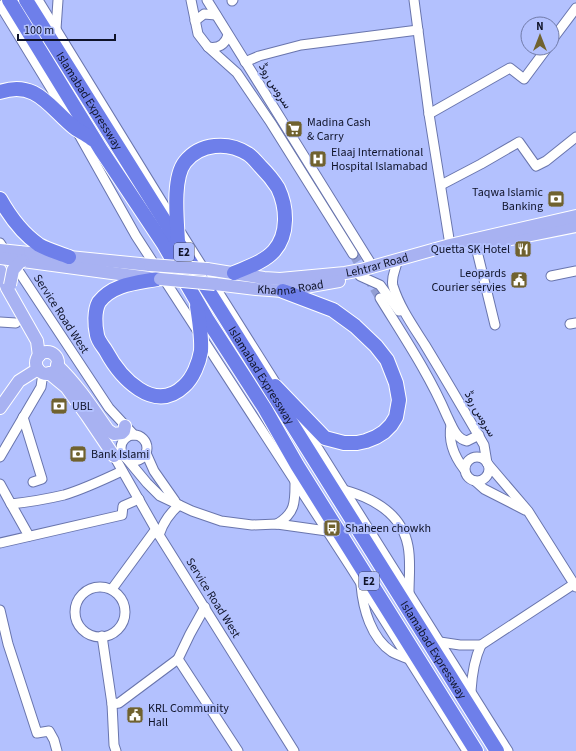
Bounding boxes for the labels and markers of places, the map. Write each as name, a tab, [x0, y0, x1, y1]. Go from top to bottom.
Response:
place label: Madina Cash & Carry	[307, 114, 371, 145]
supermarket icon: Madina Cash & Carry	[284, 119, 304, 139]
place label: Elaaj International Hospital Islamabad	[331, 144, 428, 175]
hospital icon: Elaaj International Hospital Islamabad	[308, 149, 328, 169]
place label: Taqwa Islamic Banking	[472, 184, 544, 215]
bank icon: Taqwa Islamic Banking	[546, 189, 566, 209]
restaurant icon: Quetta SK Hotel	[513, 239, 533, 259]
place label: Quetta SK Hotel	[431, 241, 510, 258]
place label: Leopards Courier servies	[432, 265, 506, 296]
public building icon: Leopards Courier servies	[509, 270, 529, 290]
bank icon: UBL	[49, 396, 69, 416]
place label: UBL	[72, 398, 93, 415]
bank icon: Bank Islami	[68, 444, 88, 464]
place label: Bank Islami	[91, 446, 149, 463]
bus stop icon: Shaheen chowkh	[322, 518, 342, 538]
place label: Shaheen chowkh	[345, 520, 431, 537]
place label: KRL Community Hall	[148, 700, 229, 731]
public building icon: KRL Community Hall	[125, 705, 145, 725]

